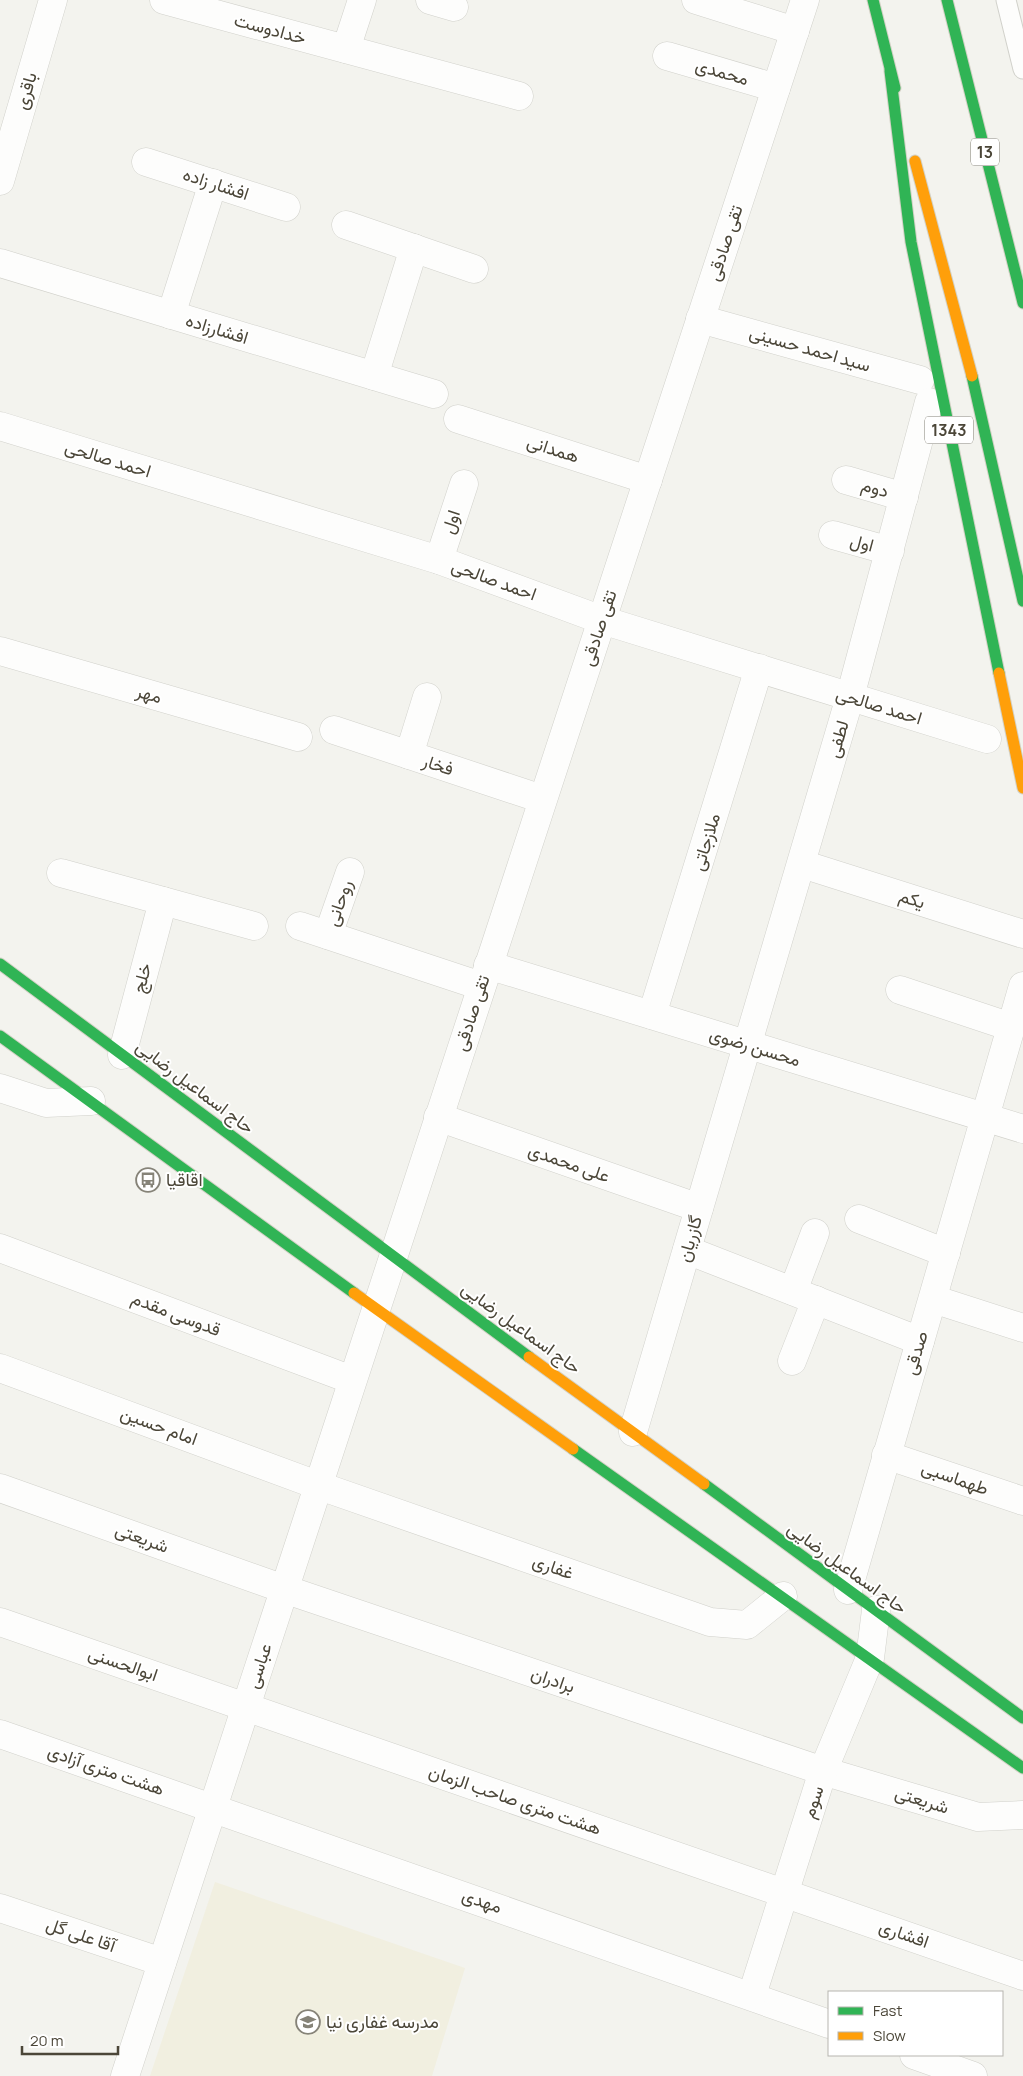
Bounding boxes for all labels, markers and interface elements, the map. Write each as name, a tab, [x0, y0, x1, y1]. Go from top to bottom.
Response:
street label: خدادوست	[232, 7, 309, 49]
street label: محمدی	[693, 52, 752, 90]
street label: باقری	[8, 69, 42, 112]
road number: 13	[971, 138, 999, 166]
street label: افشار زاده	[180, 161, 252, 205]
street label: تقی صادقی	[701, 202, 748, 284]
street label: افشارزاده	[183, 307, 252, 349]
street label: سید احمد حسینی	[747, 319, 874, 377]
road number: 1343	[925, 416, 973, 444]
street label: همدانی	[524, 428, 582, 468]
street label: احمد صالحی	[62, 434, 154, 482]
street label: دوم	[859, 472, 892, 503]
street label: اول	[435, 507, 465, 537]
street label: اول	[848, 527, 877, 557]
street label: احمد صالحی	[449, 553, 540, 605]
street label: تقی صادقی	[575, 587, 622, 669]
street label: مهر	[133, 678, 165, 708]
street label: احمد صالحی	[833, 681, 925, 729]
street label: لطفی	[820, 717, 854, 760]
street label: فخار	[419, 747, 457, 780]
street label: ملازجاتی	[685, 810, 725, 874]
street label: روحانی	[319, 876, 357, 929]
street label: یکم	[896, 883, 928, 914]
street label: خلج	[126, 960, 157, 996]
street label: تقی صادقی	[448, 972, 495, 1054]
street label: محسن رضوی	[707, 1021, 804, 1071]
street label: حاج اسماعیل رضایی	[131, 1034, 260, 1139]
street label: علی محمدی	[525, 1137, 613, 1187]
bus stop icon: اقاقیا	[135, 1167, 161, 1193]
place label: اقاقیا	[166, 1167, 203, 1191]
street label: گازریان	[671, 1213, 707, 1265]
street label: حاج اسماعیل رضایی	[456, 1276, 586, 1380]
street label: قدوسی مقدم	[128, 1285, 225, 1342]
street label: صدقی	[897, 1328, 933, 1378]
street label: امام حسین	[117, 1400, 201, 1451]
street label: طهماسبی	[919, 1454, 992, 1500]
street label: شریعتی	[112, 1516, 172, 1558]
street label: حاج اسماعیل رضایی	[782, 1516, 912, 1620]
street label: غفاری	[530, 1548, 577, 1584]
street label: ابوالحسنی	[85, 1640, 161, 1686]
street label: عباسی	[239, 1640, 277, 1691]
street label: برادران	[528, 1660, 579, 1698]
street label: هشت متری آزادی	[45, 1738, 168, 1800]
street label: هشت متری صاحب الزمان	[426, 1758, 605, 1840]
street label: شریعتی	[892, 1780, 952, 1819]
street label: سوم	[796, 1782, 829, 1821]
street label: مهدی	[459, 1882, 506, 1918]
street label: آقا علی گل	[43, 1911, 121, 1958]
street label: افشاری	[876, 1913, 932, 1953]
legend	[828, 1991, 1003, 2056]
text: Fast	[873, 2000, 902, 2021]
school or university icon: مدرسه غفاری نیا	[295, 2009, 321, 2035]
place label: مدرسه غفاری نیا	[326, 2009, 439, 2033]
scale bar	[22, 2024, 119, 2056]
text: Slow	[873, 2025, 906, 2046]
text: 20 m	[30, 2030, 63, 2051]

